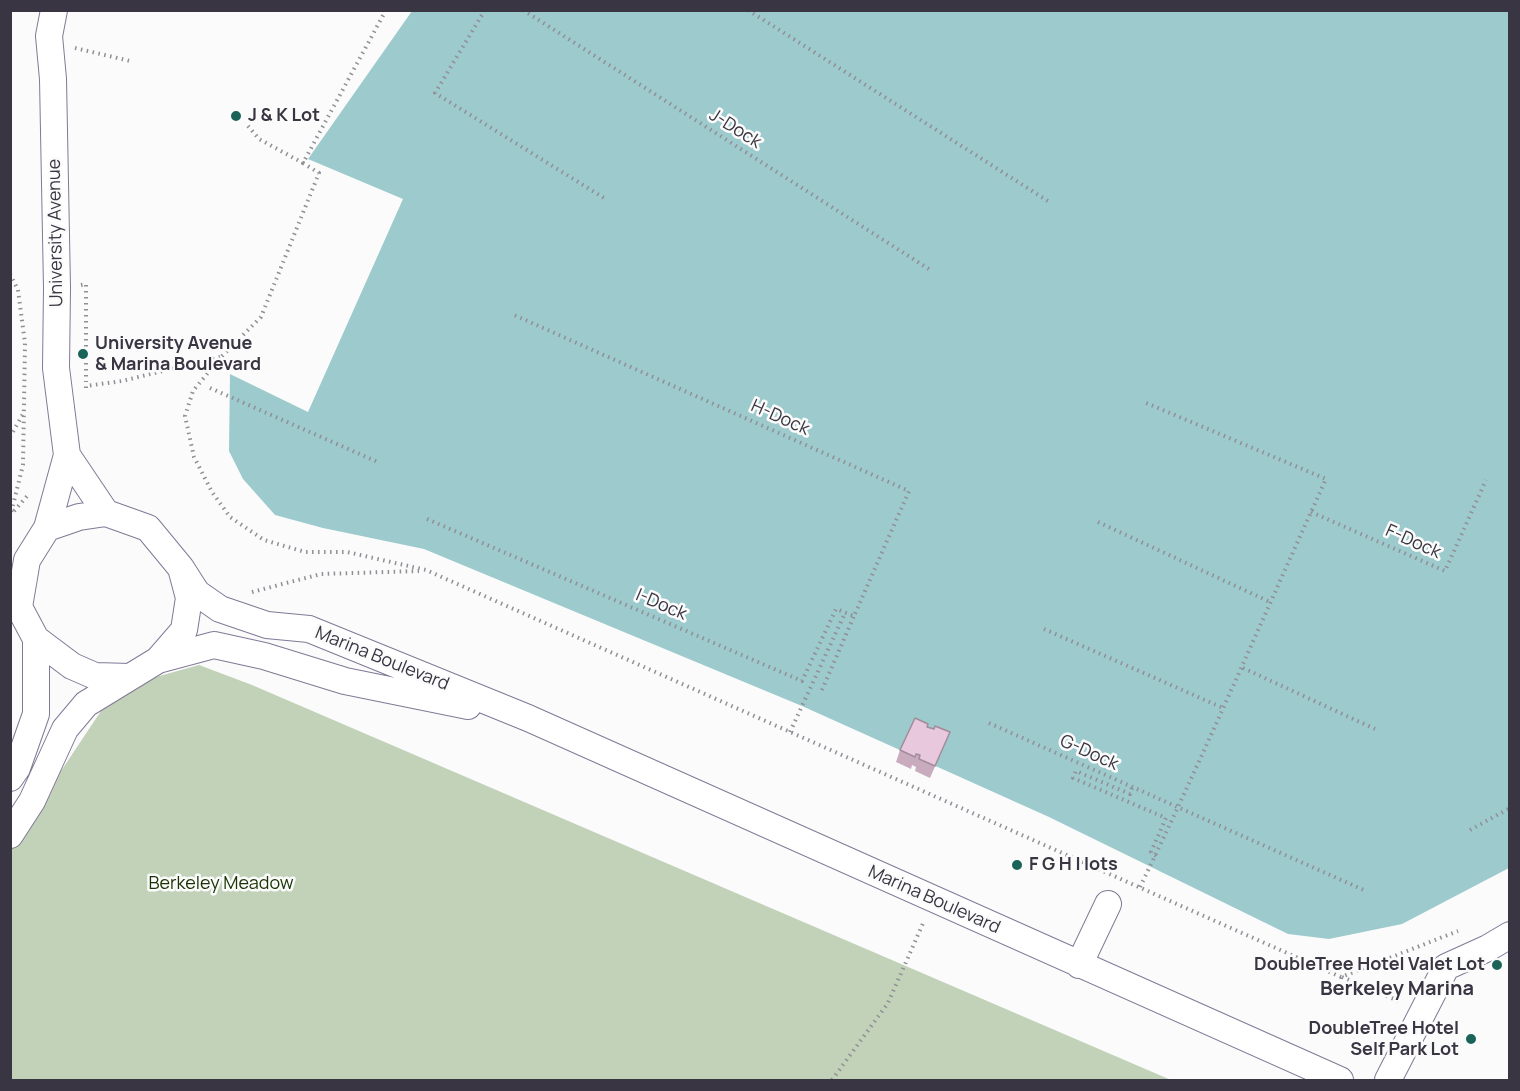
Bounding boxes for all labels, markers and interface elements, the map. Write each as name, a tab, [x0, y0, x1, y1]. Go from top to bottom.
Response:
place label: J & K Lot	[248, 105, 320, 127]
street label: J-Dock	[705, 105, 765, 153]
marker: J & K Lot	[229, 109, 243, 123]
street label: University Avenue	[44, 159, 68, 307]
place label: University Avenue & Marina Boulevard	[95, 333, 261, 376]
marker: University Avenue & Marina Boulevard	[76, 347, 90, 361]
street label: H-Dock	[748, 396, 812, 440]
street label: F-Dock	[1382, 520, 1444, 564]
street label: I-Dock	[632, 585, 690, 625]
street label: Marina Boulevard	[312, 622, 452, 696]
street label: G-Dock	[1056, 731, 1122, 775]
place label: F G H I lots	[1029, 854, 1118, 876]
marker: F G H I lots	[1010, 858, 1024, 872]
street label: Marina Boulevard	[865, 861, 1003, 939]
park label: Berkeley Meadow	[148, 873, 294, 895]
place label: DoubleTree Hotel Valet Lot	[1254, 954, 1485, 976]
marker: DoubleTree Hotel Valet Lot	[1490, 958, 1504, 972]
district label: Berkeley Marina	[1320, 977, 1474, 1001]
place label: DoubleTree Hotel Self Park Lot	[1309, 1018, 1459, 1060]
marker: DoubleTree Hotel Self Park Lot	[1464, 1032, 1478, 1046]

